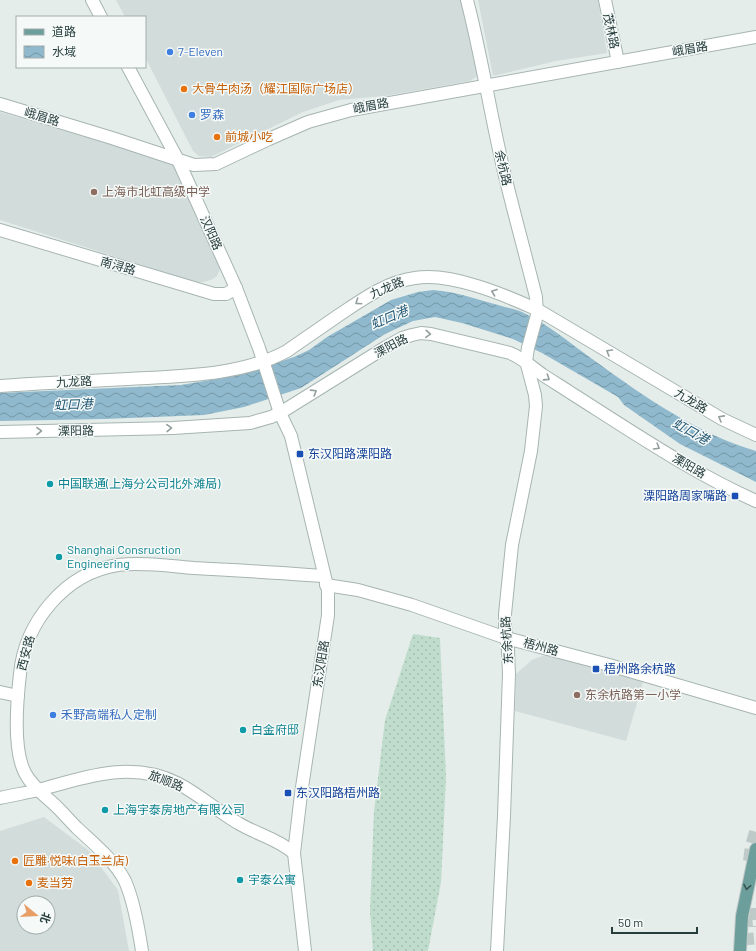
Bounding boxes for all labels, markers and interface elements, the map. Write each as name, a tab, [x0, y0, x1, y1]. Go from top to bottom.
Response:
street label: 茂林路	[601, 12, 623, 50]
legend	[16, 16, 146, 68]
text: 道路	[52, 24, 76, 38]
street label: 峨眉路	[671, 38, 709, 58]
text: 水域	[52, 44, 76, 58]
place label: 7-Eleven	[178, 44, 223, 58]
marker: 7-Eleven	[165, 47, 175, 57]
place label: 大骨牛肉汤（耀江国际广场店）	[192, 81, 360, 95]
marker: 大骨牛肉汤（耀江国际广场店）	[179, 84, 189, 94]
street label: 峨眉路	[352, 95, 390, 115]
street label: 峨眉路	[23, 104, 62, 128]
place label: 罗森	[200, 107, 224, 121]
marker: 罗森	[187, 110, 197, 120]
place label: 前城小吃	[225, 129, 273, 143]
marker: 前城小吃	[212, 132, 222, 142]
street label: 余杭路	[493, 149, 515, 187]
place label: 上海市北虹高级中学	[102, 184, 210, 198]
marker: 上海市北虹高级中学	[89, 187, 99, 197]
street label: 汉阳路	[198, 213, 226, 252]
street label: 南浔路	[99, 253, 138, 277]
street label: 九龙路	[367, 274, 406, 301]
one-way arrow	[490, 289, 497, 297]
one-way arrow	[355, 297, 362, 304]
water label: 虹口港	[368, 301, 412, 332]
one-way arrow	[425, 329, 431, 338]
street label: 溧阳路	[371, 330, 410, 360]
one-way arrow	[606, 350, 613, 357]
street label: 九龙路	[56, 373, 92, 389]
one-way arrow	[543, 373, 550, 381]
street label: 九龙路	[672, 385, 711, 415]
one-way arrow	[310, 390, 317, 397]
water label: 虹口港	[53, 395, 95, 413]
water label: 虹口港	[670, 415, 714, 448]
one-way arrow	[717, 416, 725, 423]
street label: 溧阳路	[58, 423, 94, 437]
one-way arrow	[166, 424, 172, 433]
one-way arrow	[36, 427, 42, 435]
one-way arrow	[653, 442, 660, 450]
place label: 东汉阳路溧阳路	[308, 446, 392, 460]
marker: 东汉阳路溧阳路	[295, 449, 305, 459]
street label: 溧阳路	[670, 450, 709, 480]
place label: 中国联通(上海分公司北外滩局)	[58, 476, 221, 490]
marker: 中国联通(上海分公司北外滩局)	[45, 479, 55, 489]
place label: 溧阳路周家嘴路	[643, 488, 727, 502]
marker: 溧阳路周家嘴路	[730, 491, 740, 501]
place label: Shanghai Consruction Engineering	[67, 542, 181, 570]
marker: Shanghai Consruction Engineering	[54, 552, 64, 562]
street label: 东余杭路	[497, 616, 515, 665]
street label: 西安路	[14, 634, 36, 672]
street label: 梧州路	[522, 635, 560, 657]
street label: 东汉阳路	[309, 639, 331, 689]
place label: 梧州路余杭路	[604, 661, 676, 675]
marker: 梧州路余杭路	[591, 664, 601, 674]
place label: 东余杭路第一小学	[585, 687, 681, 701]
marker: 东余杭路第一小学	[572, 690, 582, 700]
place label: 禾野高端私人定制	[61, 707, 157, 721]
marker: 禾野高端私人定制	[48, 710, 58, 720]
place label: 白金府邸	[251, 722, 299, 736]
marker: 白金府邸	[238, 725, 248, 735]
street label: 旅顺路	[147, 767, 186, 793]
place label: 东汉阳路梧州路	[296, 785, 380, 799]
marker: 东汉阳路梧州路	[283, 788, 293, 798]
place label: 上海宇泰房地产有限公司	[113, 802, 245, 816]
marker: 上海宇泰房地产有限公司	[100, 805, 110, 815]
place label: 匠雕·悦味(白玉兰店)	[23, 853, 129, 867]
marker: 匠雕·悦味(白玉兰店)	[10, 856, 20, 866]
place label: 宇泰公寓	[248, 872, 296, 886]
place label: 麦当劳	[37, 875, 73, 889]
marker: 宇泰公寓	[235, 875, 245, 885]
marker: 麦当劳	[24, 878, 34, 888]
one-way arrow	[744, 884, 752, 891]
north arrow	[16, 895, 56, 935]
scale bar	[612, 909, 697, 935]
text: 北	[38, 911, 54, 925]
text: 50 m	[618, 915, 643, 929]

